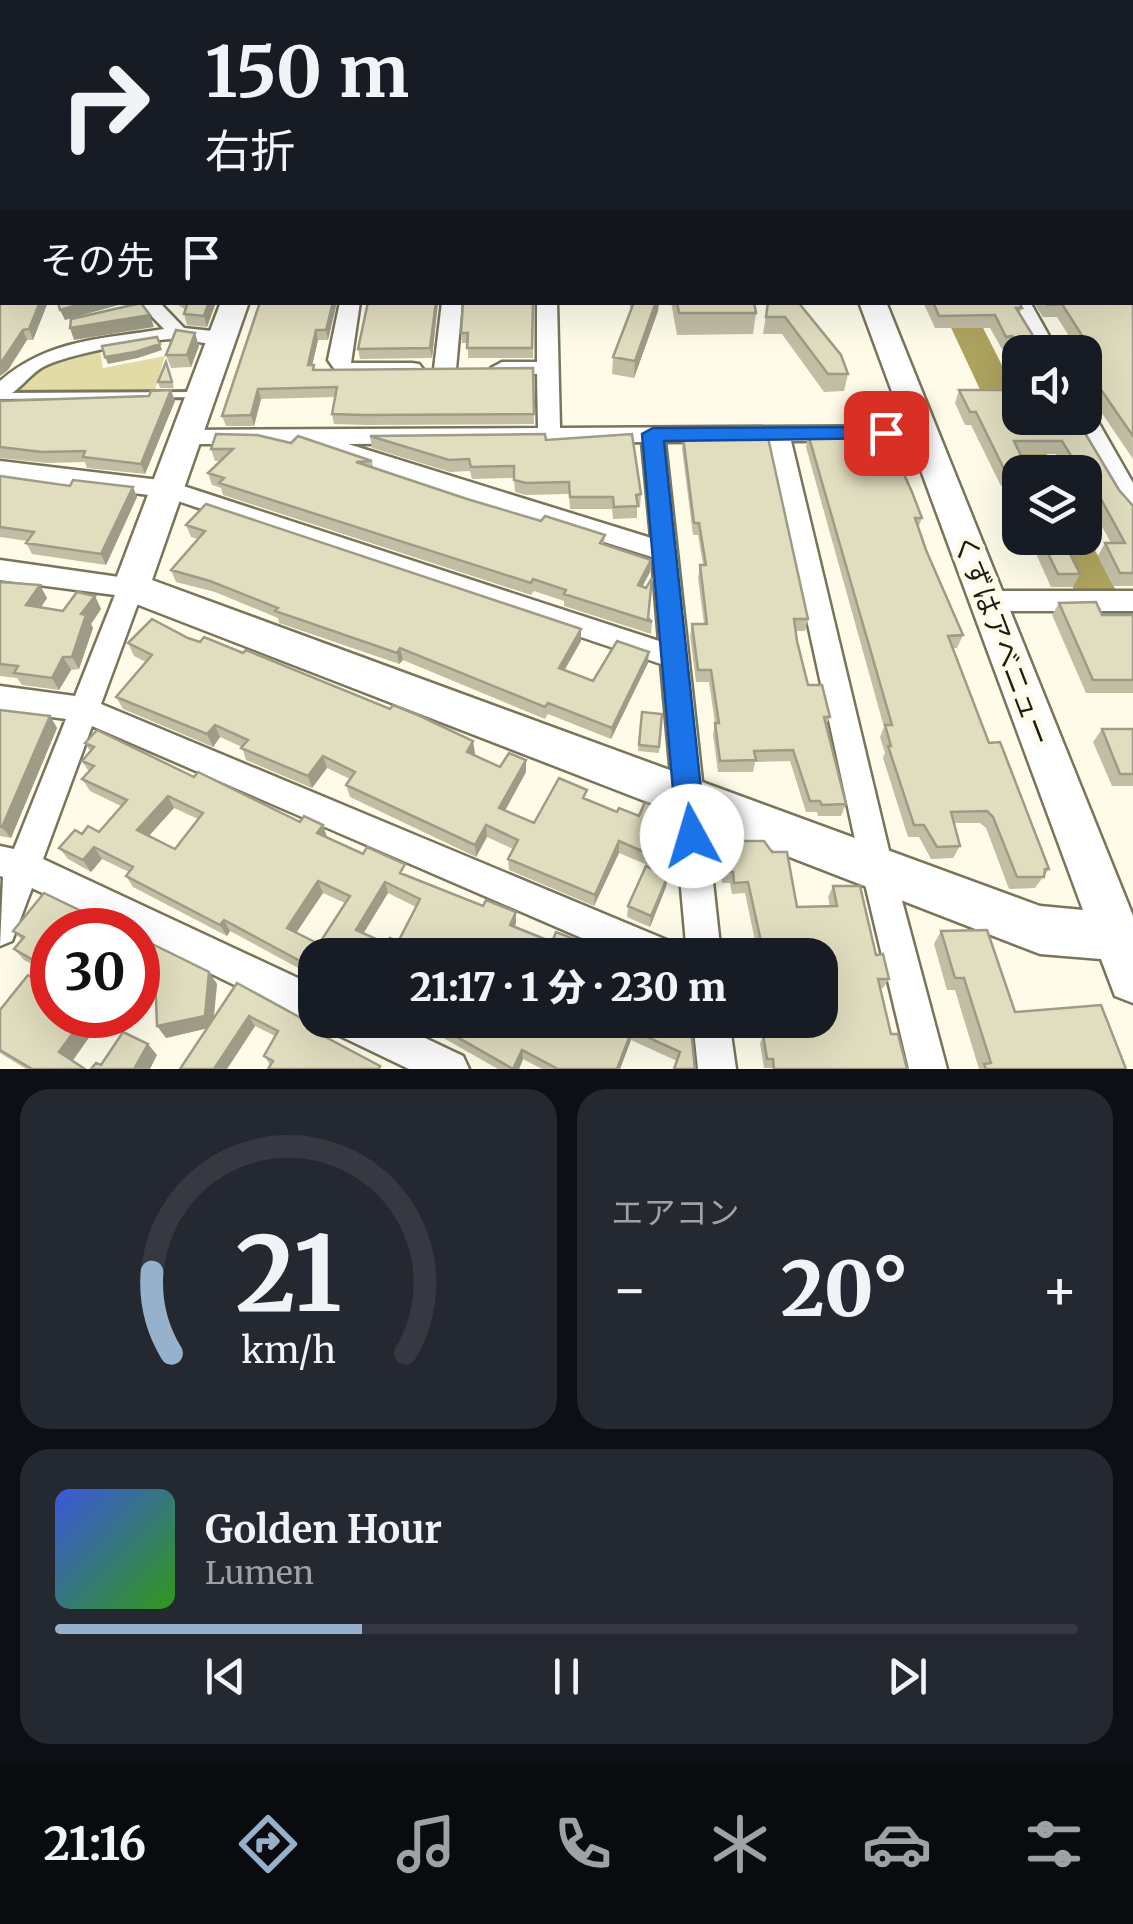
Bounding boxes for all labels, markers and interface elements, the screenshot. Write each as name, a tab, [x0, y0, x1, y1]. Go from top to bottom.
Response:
text: 150 m	[205, 28, 409, 116]
icon: right	[40, 40, 170, 170]
text: 右折	[205, 123, 295, 179]
icon: arrive	[174, 230, 229, 285]
text: その先	[40, 237, 154, 284]
map controls	[1002, 335, 1102, 555]
button: sound	[1002, 335, 1102, 435]
pin	[844, 391, 929, 476]
icon: arrive	[859, 406, 914, 461]
button: layers	[1002, 455, 1102, 555]
street label: くずはアベニュー	[945, 529, 1059, 751]
position arrow	[640, 784, 744, 888]
speed limit sign: 30	[30, 908, 160, 1038]
text: 21:17 · 1 分 · 230 m	[410, 964, 726, 1011]
text: エアコン	[612, 1193, 740, 1233]
text: 21	[235, 1209, 341, 1339]
text: 20°	[781, 1242, 909, 1336]
text: −	[612, 1255, 648, 1324]
text: +	[1041, 1255, 1078, 1324]
text: km/h	[241, 1328, 336, 1373]
text: Golden Hour	[205, 1506, 442, 1553]
text: Lumen	[205, 1553, 314, 1593]
icon: previous	[198, 1649, 253, 1704]
icon: pause	[539, 1649, 594, 1704]
icon: next	[880, 1649, 935, 1704]
icon: directions	[233, 1809, 303, 1879]
icon: music	[391, 1809, 461, 1879]
icon: phone	[548, 1809, 618, 1879]
icon: climate	[705, 1809, 775, 1879]
icon: car	[862, 1809, 932, 1879]
icon: filters	[1019, 1809, 1089, 1879]
text: 21:16	[44, 1816, 146, 1872]

